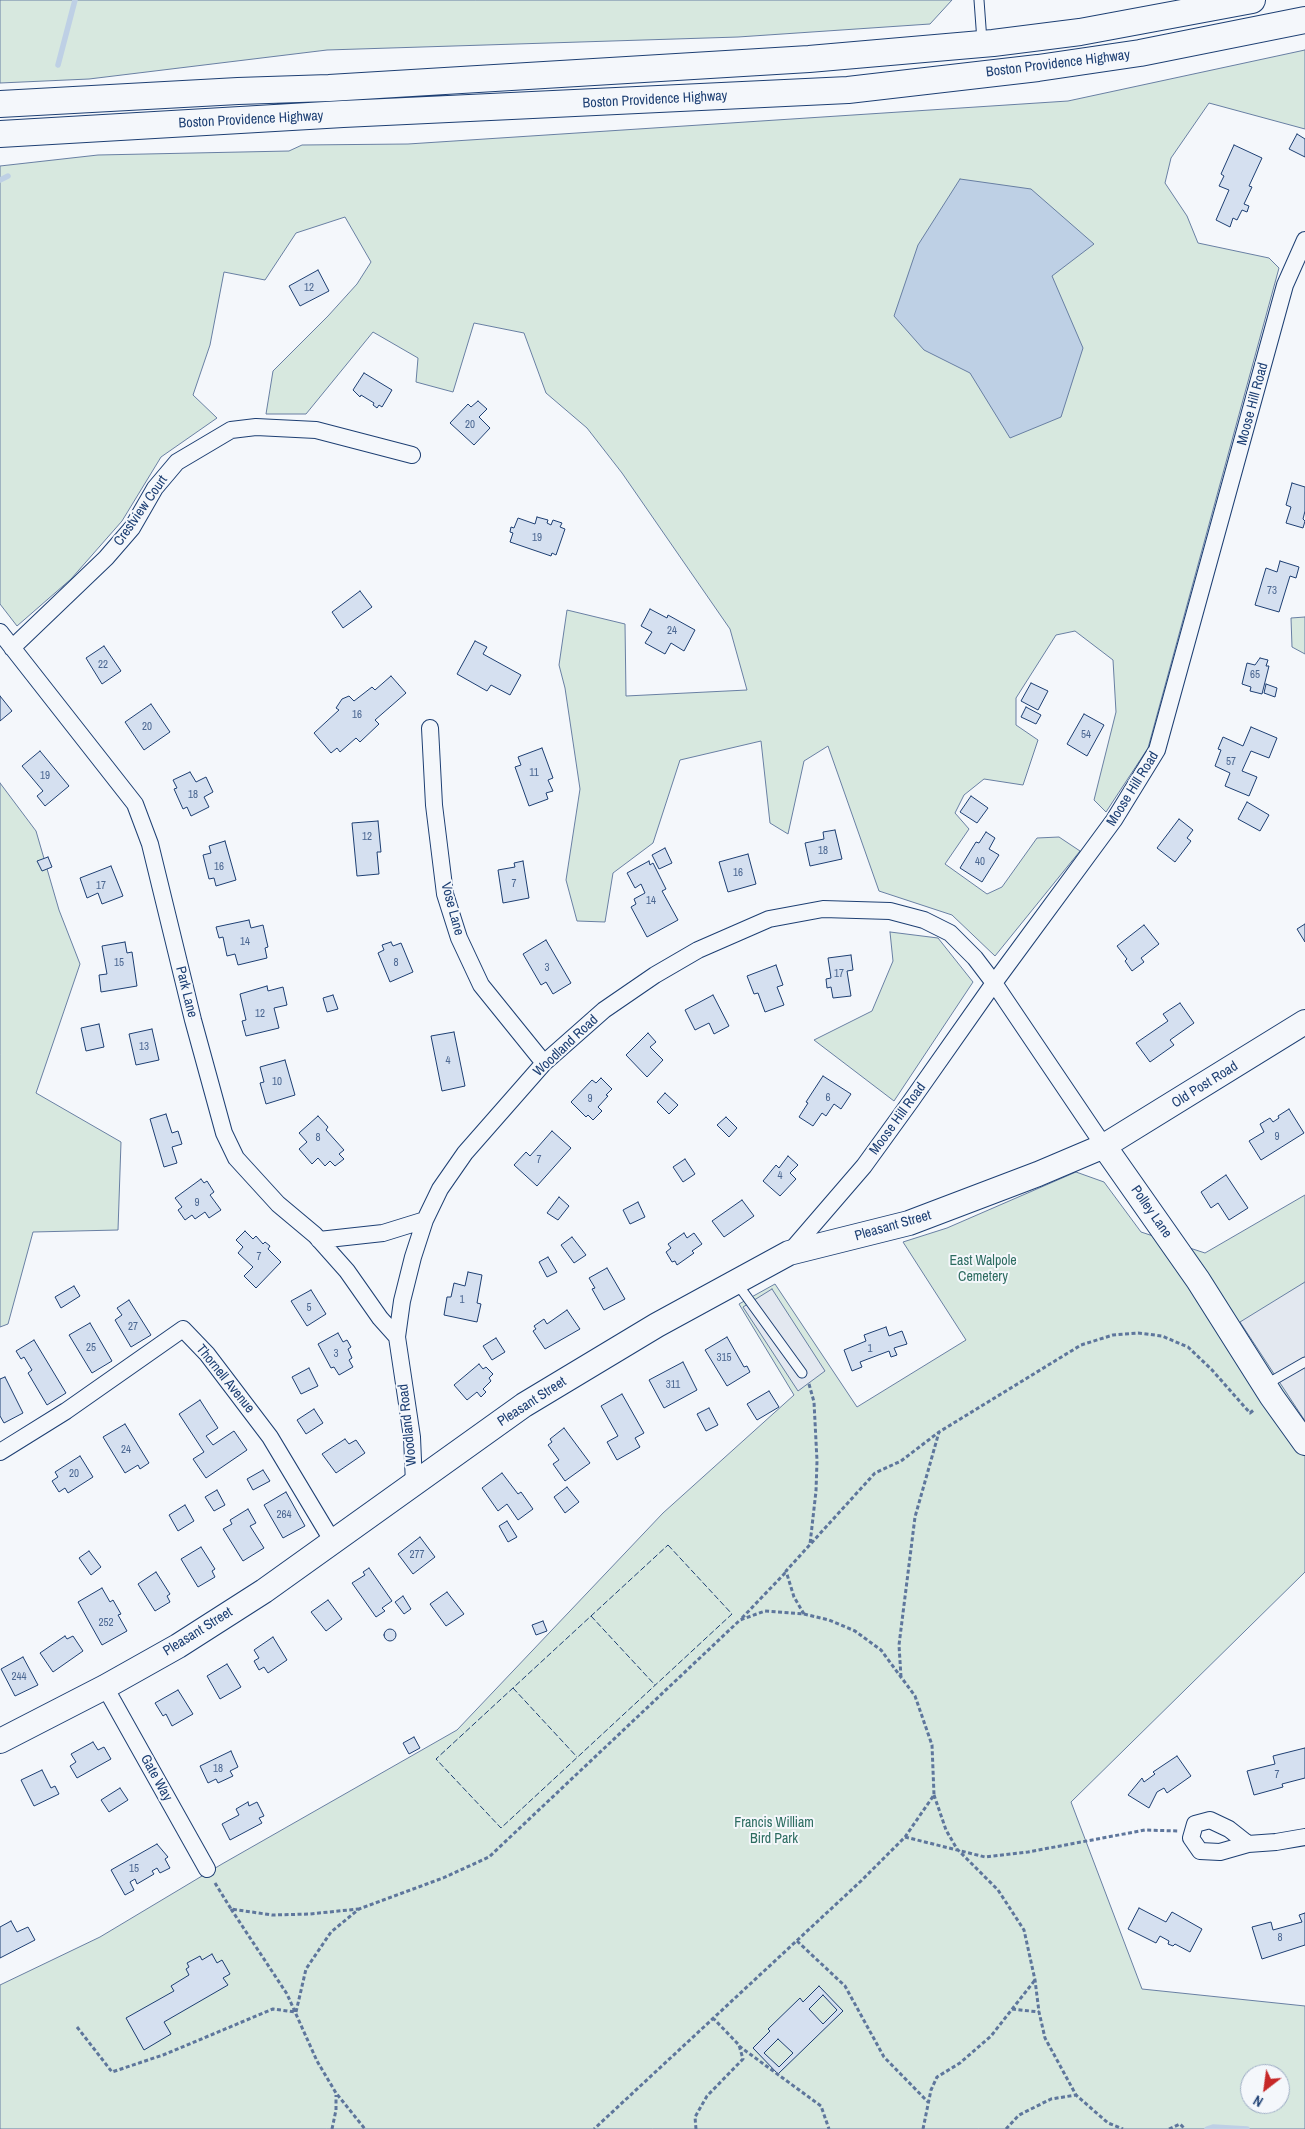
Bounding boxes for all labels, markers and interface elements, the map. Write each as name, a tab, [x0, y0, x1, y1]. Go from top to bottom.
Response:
street label: Boston Providence Highway	[985, 47, 1131, 81]
street label: Boston Providence Highway	[582, 88, 728, 112]
street label: Boston Providence Highway	[178, 108, 324, 132]
house number: 12	[304, 281, 314, 295]
street label: Moose Hill Road	[1234, 361, 1272, 447]
house number: 20	[465, 418, 475, 432]
street label: Crestview Court	[111, 472, 171, 550]
house number: 19	[532, 531, 542, 545]
house number: 73	[1267, 584, 1277, 598]
house number: 24	[667, 624, 677, 638]
house number: 22	[98, 658, 108, 672]
house number: 65	[1250, 668, 1260, 682]
house number: 16	[352, 708, 362, 722]
house number: 20	[142, 720, 152, 734]
house number: 54	[1081, 728, 1091, 742]
street label: Moose Hill Road	[1103, 749, 1163, 829]
house number: 57	[1226, 755, 1236, 769]
house number: 11	[529, 766, 539, 780]
house number: 19	[40, 769, 50, 783]
house number: 18	[188, 788, 198, 802]
house number: 12	[362, 830, 372, 844]
house number: 18	[818, 844, 828, 858]
house number: 40	[975, 855, 985, 869]
house number: 16	[214, 860, 224, 874]
house number: 16	[733, 866, 743, 880]
house number: 7	[511, 877, 517, 891]
house number: 17	[96, 879, 106, 893]
street label: Vose Lane	[437, 881, 467, 937]
house number: 14	[646, 894, 656, 908]
house number: 14	[240, 935, 250, 949]
house number: 15	[114, 956, 124, 970]
house number: 8	[393, 956, 399, 970]
house number: 3	[544, 961, 550, 975]
street label: Park Lane	[172, 965, 200, 1019]
house number: 17	[834, 967, 844, 981]
house number: 12	[255, 1007, 265, 1021]
street label: Woodland Road	[530, 1012, 602, 1080]
house number: 13	[139, 1040, 149, 1054]
house number: 4	[445, 1054, 451, 1068]
street label: Old Post Road	[1169, 1058, 1241, 1112]
house number: 10	[272, 1075, 282, 1089]
street label: Moose Hill Road	[866, 1080, 930, 1158]
house number: 6	[825, 1091, 831, 1105]
house number: 9	[587, 1092, 593, 1106]
house number: 9	[1274, 1130, 1280, 1144]
house number: 8	[315, 1131, 321, 1145]
house number: 7	[536, 1153, 542, 1167]
house number: 4	[777, 1169, 783, 1183]
street label: Polley Lane	[1127, 1183, 1175, 1241]
house number: 9	[194, 1196, 200, 1210]
street label: Pleasant Street	[853, 1207, 933, 1245]
house number: 7	[256, 1250, 262, 1264]
park label: East Walpole Cemetery	[949, 1253, 1017, 1285]
house number: 1	[459, 1293, 465, 1307]
house number: 5	[306, 1301, 312, 1315]
house number: 27	[128, 1320, 138, 1334]
house number: 25	[86, 1341, 96, 1355]
street label: Thornell Avenue	[192, 1341, 258, 1417]
house number: 1	[867, 1342, 873, 1356]
house number: 3	[333, 1347, 339, 1361]
house number: 315	[716, 1351, 732, 1365]
street label: Pleasant Street	[495, 1374, 569, 1430]
house number: 311	[666, 1378, 680, 1392]
street label: Woodland Road	[395, 1383, 421, 1467]
house number: 24	[121, 1443, 131, 1457]
house number: 20	[69, 1467, 79, 1481]
house number: 264	[276, 1508, 292, 1522]
house number: 277	[409, 1548, 425, 1562]
street label: Pleasant Street	[160, 1604, 236, 1660]
house number: 252	[98, 1616, 114, 1630]
house number: 244	[11, 1670, 27, 1684]
street label: Gate Way	[136, 1752, 176, 1804]
house number: 18	[213, 1762, 223, 1776]
house number: 7	[1274, 1768, 1280, 1782]
park label: Francis William Bird Park	[734, 1815, 814, 1848]
house number: 15	[129, 1862, 139, 1876]
house number: 8	[1277, 1931, 1283, 1945]
north arrow	[1240, 2064, 1290, 2114]
text: N	[1250, 2091, 1266, 2111]

